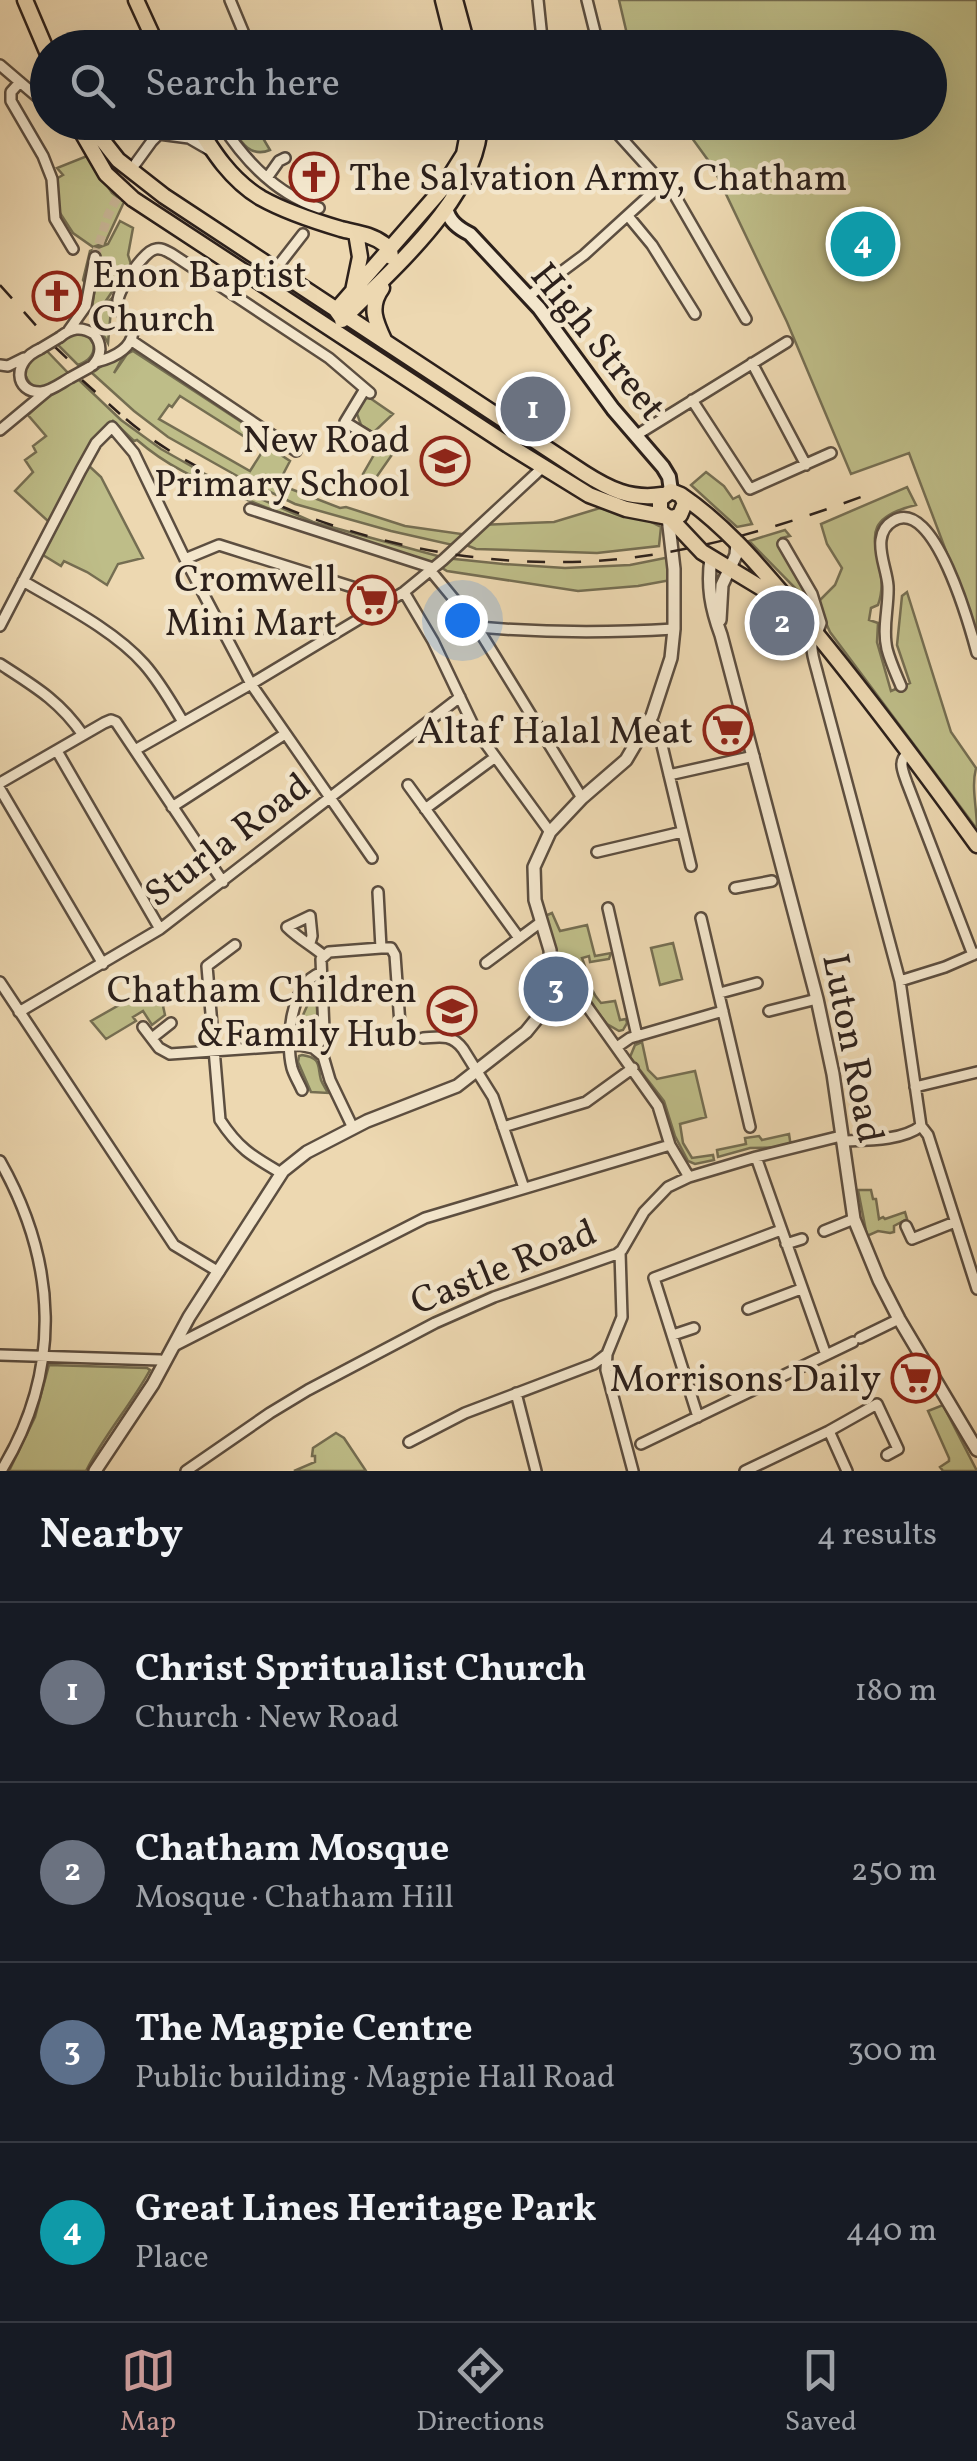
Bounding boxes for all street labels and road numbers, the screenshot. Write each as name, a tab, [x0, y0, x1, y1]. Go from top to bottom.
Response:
street label: High Street	[516, 253, 676, 433]
street label: Sturla Road	[135, 762, 323, 922]
street label: Luton Road	[806, 949, 895, 1148]
street label: Castle Road	[403, 1208, 605, 1331]

